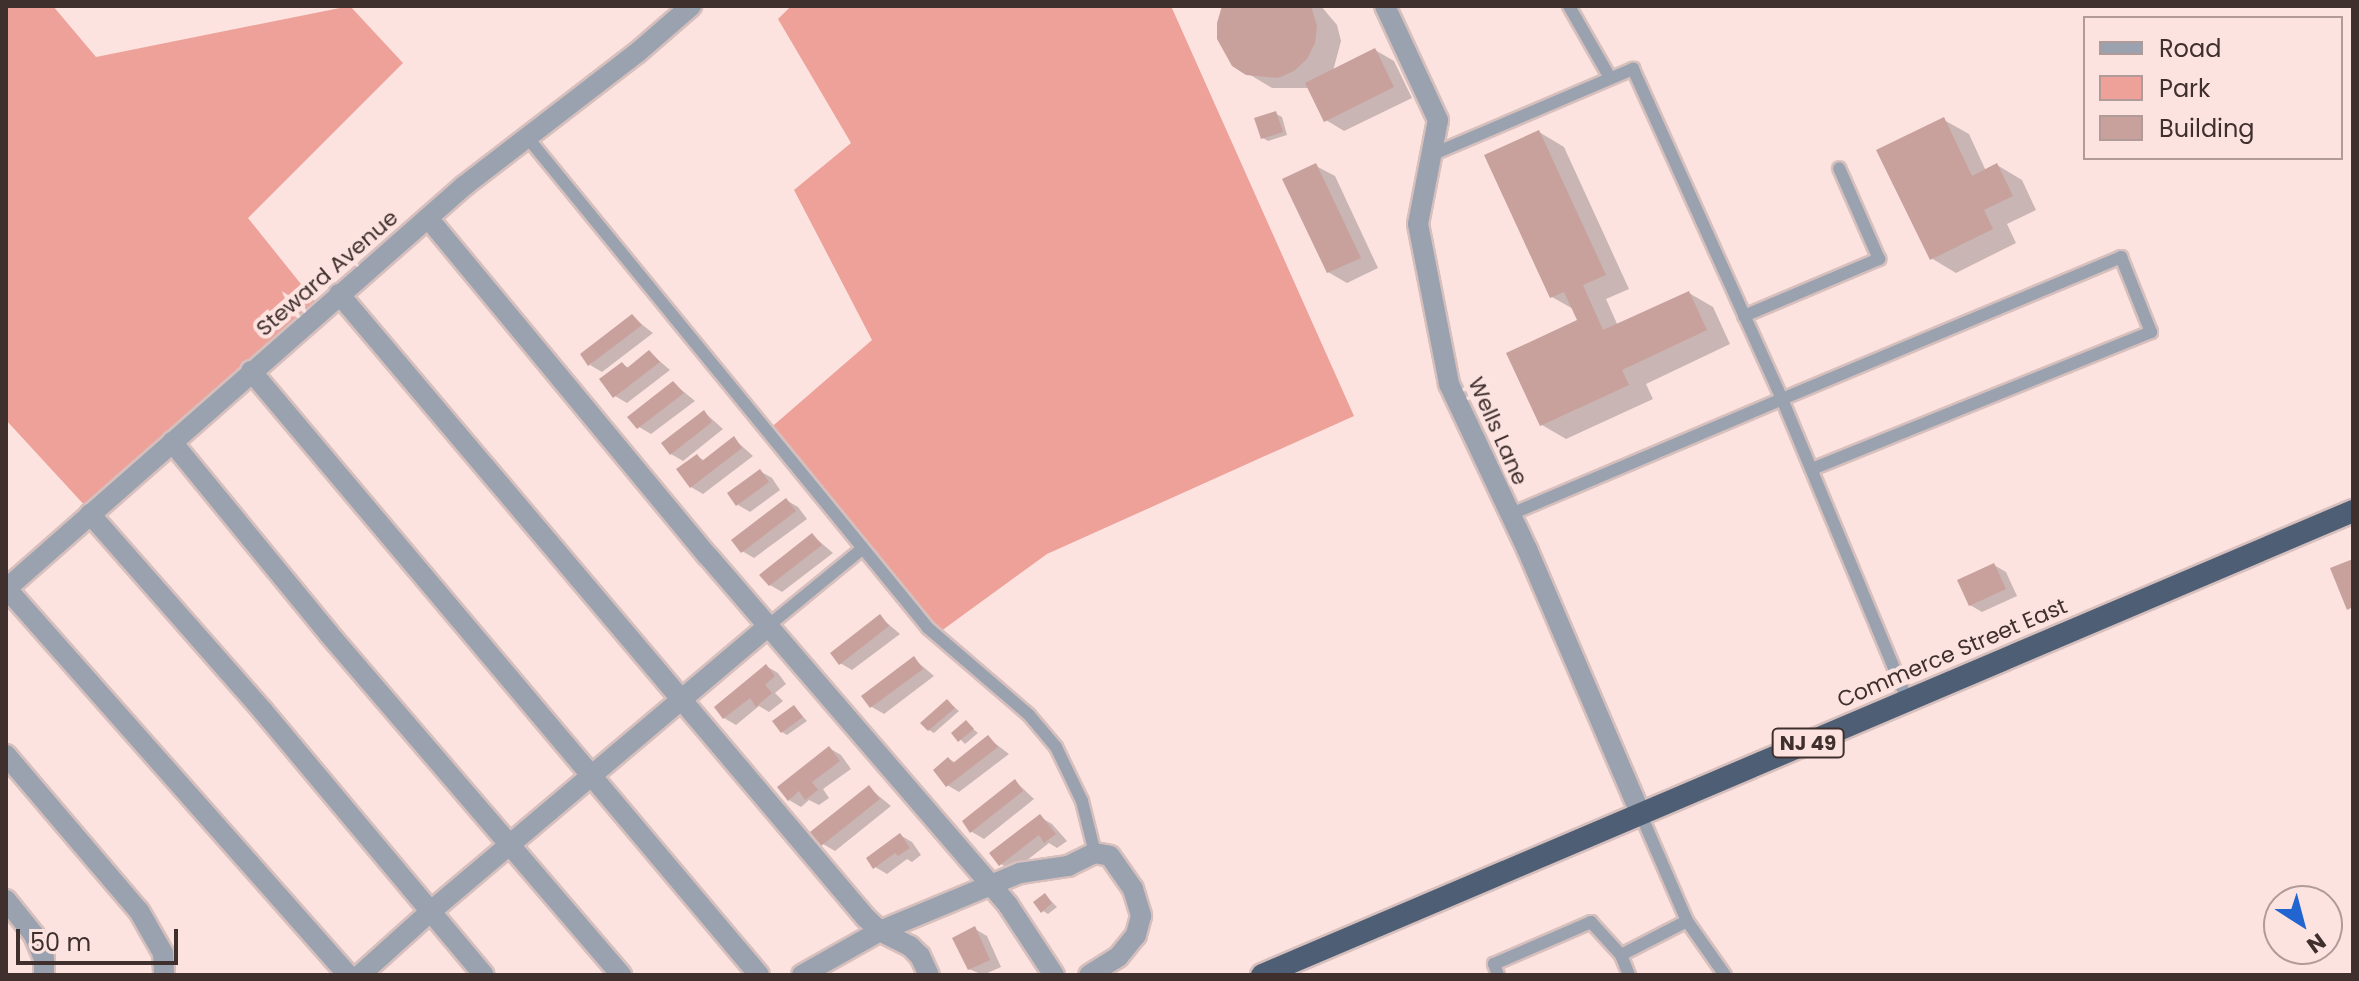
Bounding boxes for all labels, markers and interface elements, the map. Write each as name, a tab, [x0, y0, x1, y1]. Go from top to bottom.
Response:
legend	[2083, 16, 2343, 160]
text: Road	[2159, 32, 2221, 65]
text: Park	[2159, 72, 2210, 105]
text: Building	[2159, 112, 2255, 145]
street label: Steward Avenue	[251, 204, 403, 342]
street label: Wells Lane	[1462, 373, 1534, 489]
street label: Commerce Street East	[1833, 593, 2071, 713]
road number: NJ 49	[1770, 727, 1846, 759]
north arrow	[2263, 885, 2343, 965]
scale bar	[20, 913, 182, 963]
text: 50 m	[30, 926, 91, 959]
text: N	[2300, 926, 2332, 961]

